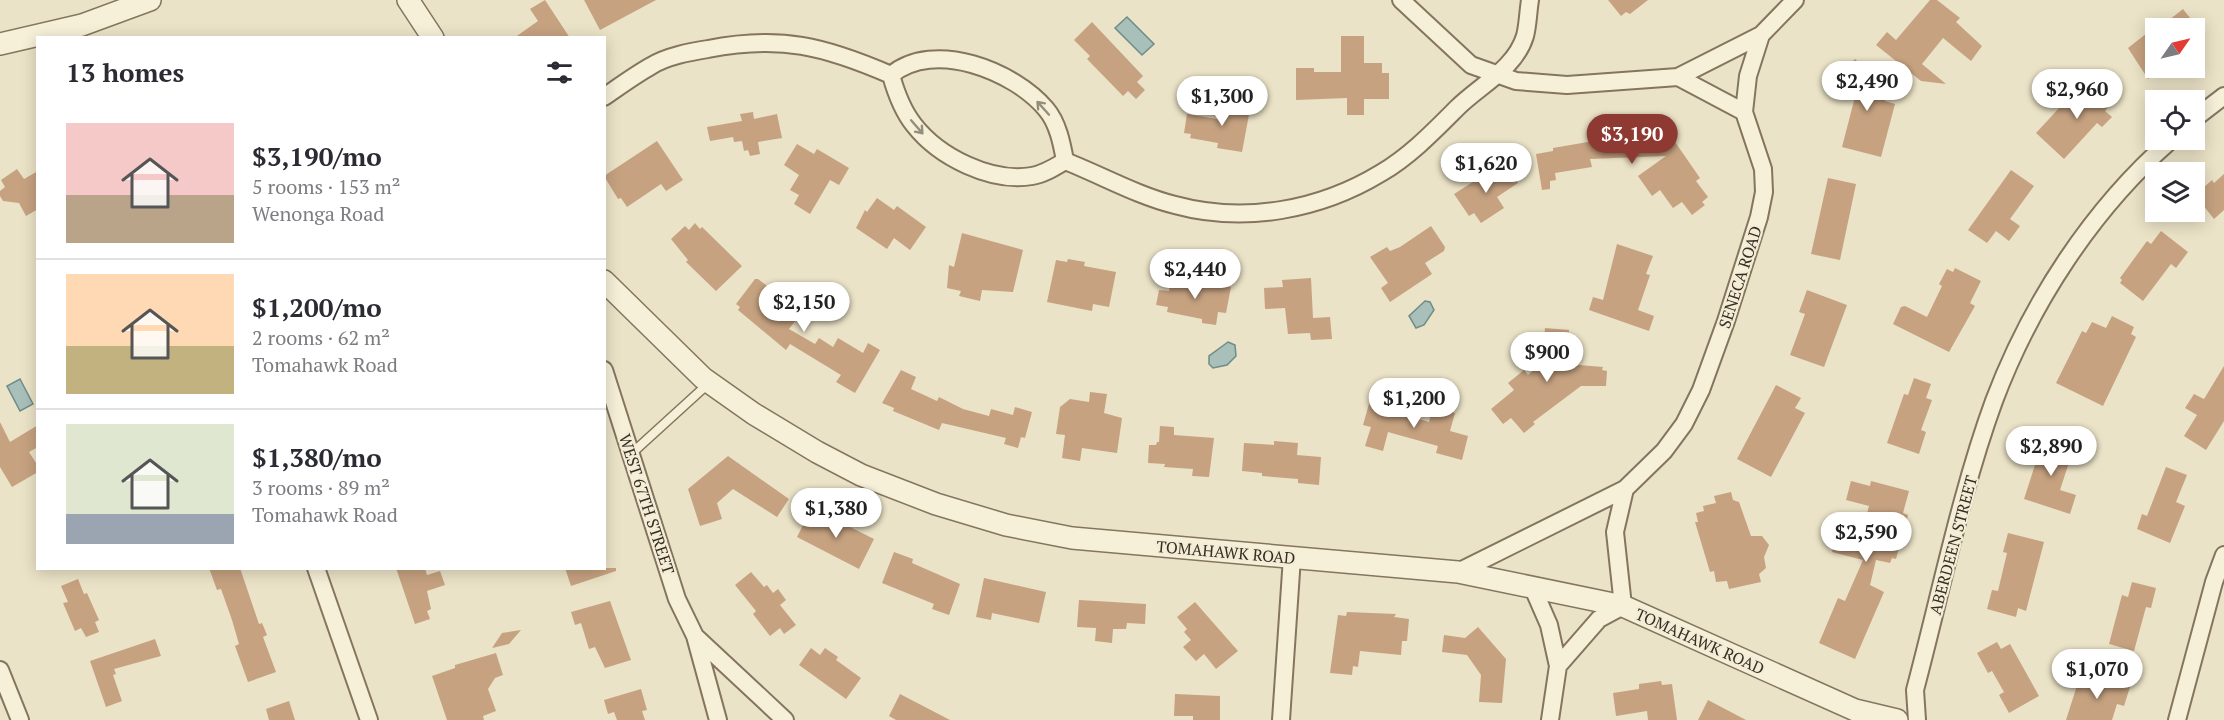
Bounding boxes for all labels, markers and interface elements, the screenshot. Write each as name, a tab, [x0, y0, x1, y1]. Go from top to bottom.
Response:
north arrow	[2145, 18, 2205, 78]
map controls	[2145, 18, 2205, 222]
text: 13 homes	[66, 55, 184, 89]
icon: filters	[543, 56, 576, 89]
pin: $2,490	[1818, 61, 1916, 112]
text: $2,490	[1836, 67, 1898, 94]
pin: $2,960	[2028, 69, 2126, 120]
text: $2,960	[2046, 75, 2108, 102]
pin: $1,300	[1173, 76, 1271, 127]
text: $1,300	[1191, 82, 1253, 109]
button: locate	[2145, 90, 2205, 150]
one-way arrow	[1036, 101, 1050, 116]
pin: $3,190	[1583, 114, 1681, 165]
one-way arrow	[910, 119, 923, 135]
text: $3,190	[1601, 120, 1663, 147]
text: $3,190/mo	[252, 139, 382, 173]
pin: $1,620	[1437, 143, 1535, 194]
icon: home	[114, 147, 186, 219]
text: $1,620	[1455, 149, 1517, 176]
button: layers	[2145, 162, 2205, 222]
text: 5 rooms · 153 m²	[252, 173, 400, 200]
text: Wenonga Road	[252, 200, 384, 227]
street label: SENECA ROAD	[1713, 223, 1767, 331]
pin: $2,440	[1146, 249, 1244, 300]
text: $2,440	[1164, 255, 1226, 282]
pin: $2,150	[755, 282, 853, 333]
text: $2,150	[773, 288, 835, 315]
text: $1,200/mo	[252, 290, 382, 324]
icon: home	[114, 298, 186, 370]
text: 2 rooms · 62 m²	[252, 324, 390, 351]
pin: $900	[1511, 332, 1583, 383]
text: $900	[1524, 338, 1570, 365]
text: Tomahawk Road	[252, 351, 398, 378]
pin: $1,200	[1365, 378, 1463, 429]
text: $1,200	[1383, 384, 1445, 411]
pin: $2,890	[2002, 426, 2100, 477]
street label: WEST 67TH STREET	[614, 431, 680, 577]
text: $2,890	[2020, 432, 2082, 459]
text: $1,380/mo	[252, 440, 382, 474]
icon: home	[114, 448, 186, 520]
street label: ABERDEEN STREET	[1924, 473, 1982, 617]
text: 3 rooms · 89 m²	[252, 474, 390, 501]
pin: $1,380	[787, 488, 885, 539]
text: $1,380	[805, 494, 867, 521]
text: Tomahawk Road	[252, 501, 398, 528]
pin: $2,590	[1817, 512, 1915, 563]
text: $2,590	[1835, 518, 1897, 545]
street label: TOMAHAWK ROAD	[1156, 535, 1296, 569]
street label: TOMAHAWK ROAD	[1632, 603, 1768, 679]
pin: $1,070	[2048, 649, 2146, 700]
text: $1,070	[2066, 655, 2128, 682]

